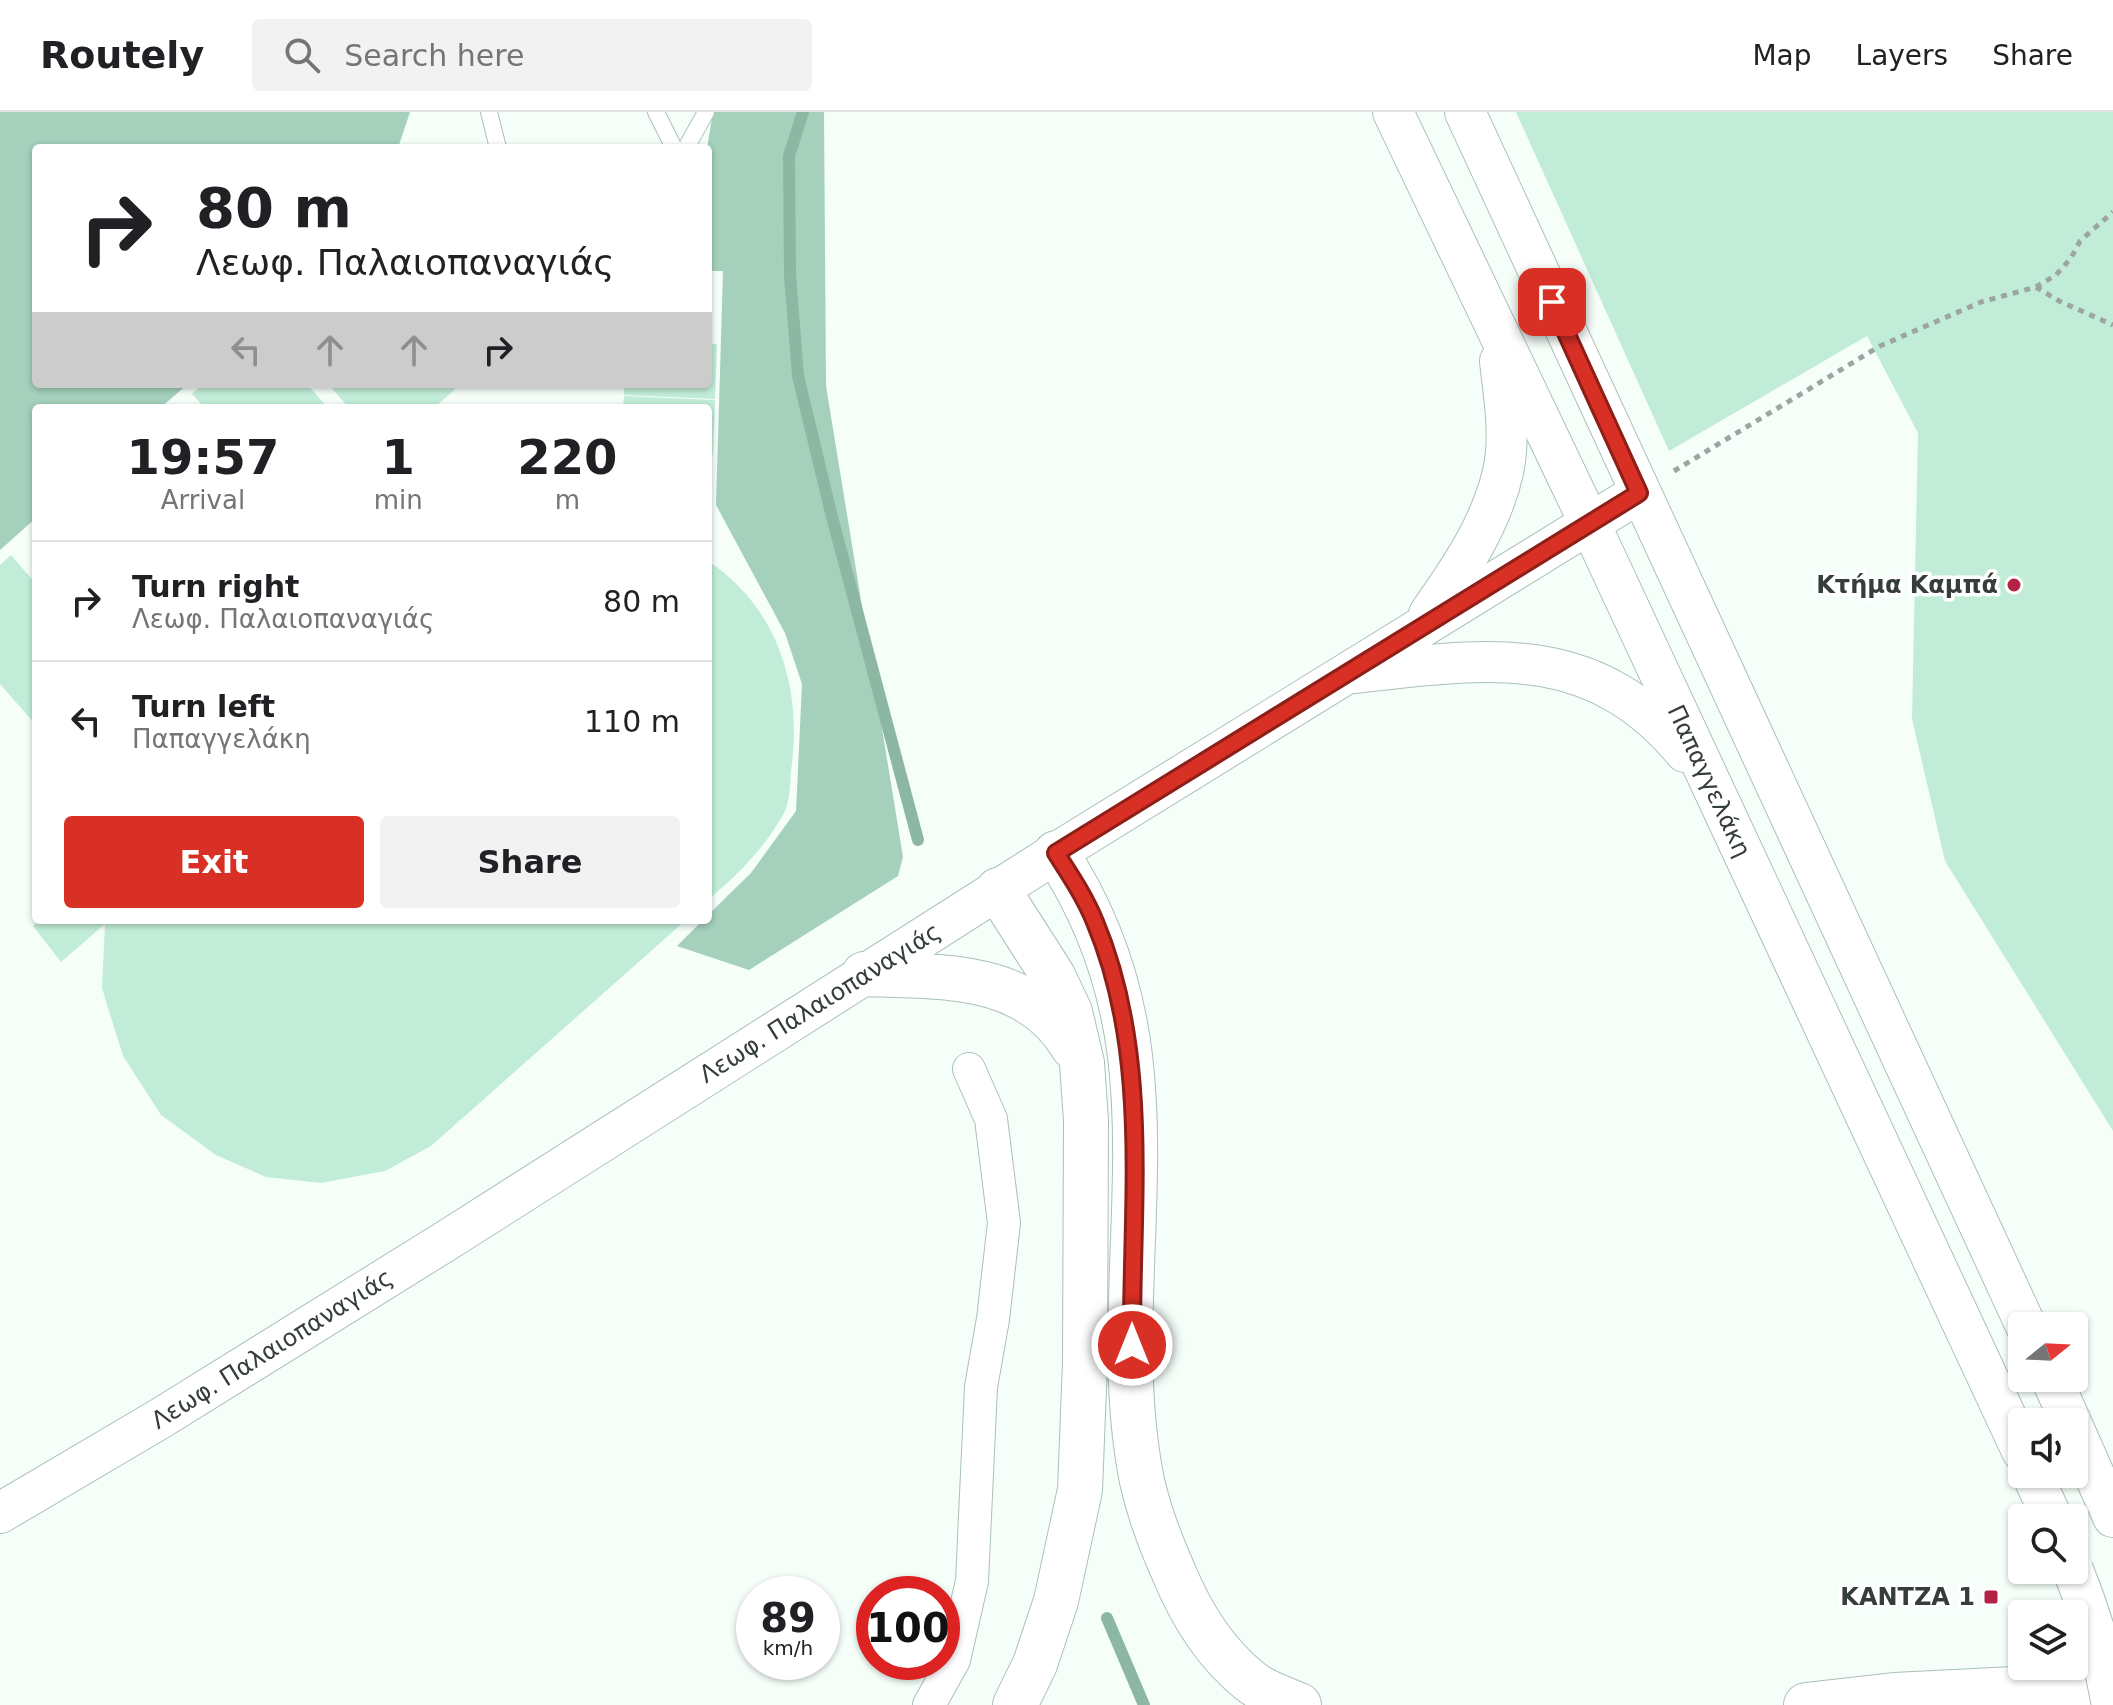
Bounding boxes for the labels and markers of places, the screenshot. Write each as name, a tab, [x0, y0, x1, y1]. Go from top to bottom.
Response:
pin	[1518, 268, 1586, 336]
place label: Kτήμα Καμπά	[1816, 571, 1998, 599]
marker: Kτήμα Καμπά	[2005, 576, 2023, 594]
place label: ΚΑΝΤΖΑ 1	[1840, 1583, 1975, 1611]
marker: ΚΑΝΤΖΑ 1	[1982, 1588, 2000, 1606]

